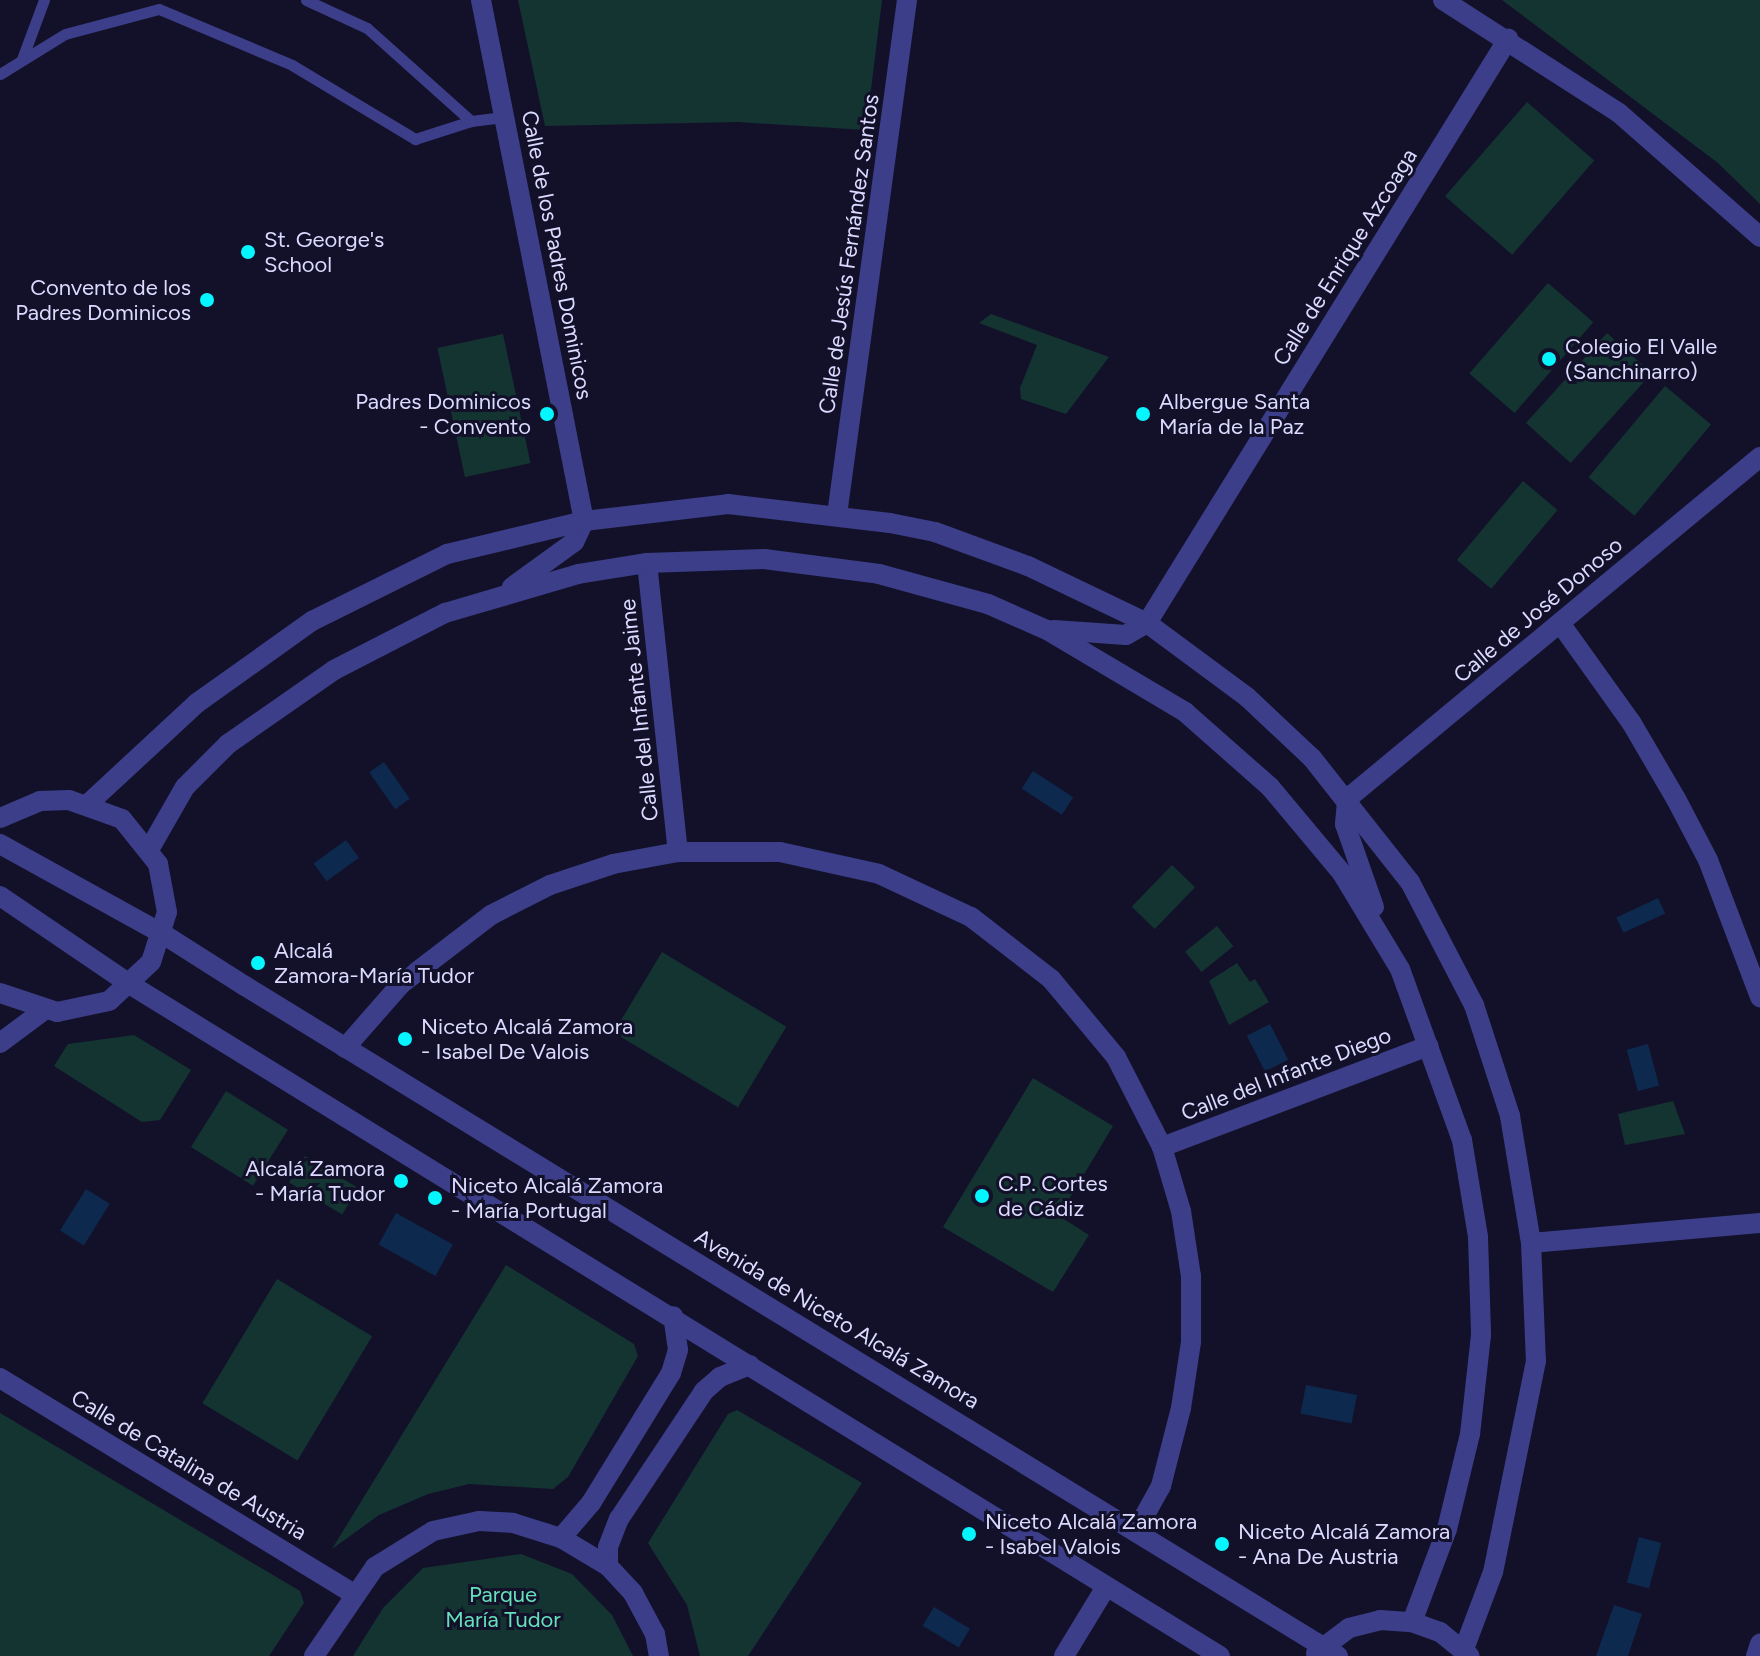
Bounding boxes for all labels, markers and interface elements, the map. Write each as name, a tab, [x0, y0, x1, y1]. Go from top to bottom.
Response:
street label: Calle de Jesús Fernández Santos	[813, 92, 885, 416]
street label: Calle de los Padres Dominicos	[516, 108, 598, 402]
street label: Calle de Enrique Azcoaga	[1267, 144, 1423, 370]
place label: St. George's School	[264, 226, 384, 278]
marker: St. George's School	[239, 243, 257, 261]
place label: Convento de los Padres Dominicos	[15, 274, 191, 326]
marker: Convento de los Padres Dominicos	[198, 291, 216, 309]
place label: Colegio El Valle (Sanchinarro)	[1565, 333, 1717, 384]
marker: Colegio El Valle (Sanchinarro)	[1540, 350, 1558, 368]
place label: Padres Dominicos - Convento	[355, 388, 531, 440]
place label: Albergue Santa María de la Paz	[1159, 388, 1310, 440]
marker: Padres Dominicos - Convento	[538, 405, 556, 423]
marker: Albergue Santa María de la Paz	[1134, 405, 1152, 423]
street label: Calle de José Donoso	[1448, 532, 1628, 688]
street label: Calle del Infante Jaime	[614, 598, 664, 822]
place label: Alcalá Zamora-María Tudor	[274, 937, 474, 988]
marker: Alcalá Zamora-María Tudor	[249, 954, 267, 972]
place label: Niceto Alcalá Zamora - Isabel De Valois	[421, 1013, 633, 1064]
street label: Calle del Infante Diego	[1177, 1022, 1395, 1126]
marker: Niceto Alcalá Zamora - Isabel De Valois	[396, 1030, 414, 1048]
place label: Alcalá Zamora - María Tudor	[245, 1155, 385, 1206]
place label: C.P. Cortes de Cádiz	[998, 1170, 1108, 1222]
marker: Alcalá Zamora - María Tudor	[392, 1172, 410, 1190]
place label: Niceto Alcalá Zamora - María Portugal	[451, 1172, 663, 1224]
marker: C.P. Cortes de Cádiz	[973, 1187, 991, 1205]
marker: Niceto Alcalá Zamora - María Portugal	[426, 1189, 444, 1207]
street label: Avenida de Niceto Alcalá Zamora	[690, 1223, 984, 1415]
street label: Calle de Catalina de Austria	[67, 1384, 311, 1546]
place label: Niceto Alcalá Zamora - Isabel Valois	[985, 1508, 1197, 1560]
place label: Niceto Alcalá Zamora - Ana De Austria	[1238, 1518, 1450, 1570]
marker: Niceto Alcalá Zamora - Isabel Valois	[960, 1525, 978, 1543]
marker: Niceto Alcalá Zamora - Ana De Austria	[1213, 1535, 1231, 1553]
park label: Parque María Tudor	[445, 1581, 561, 1632]

